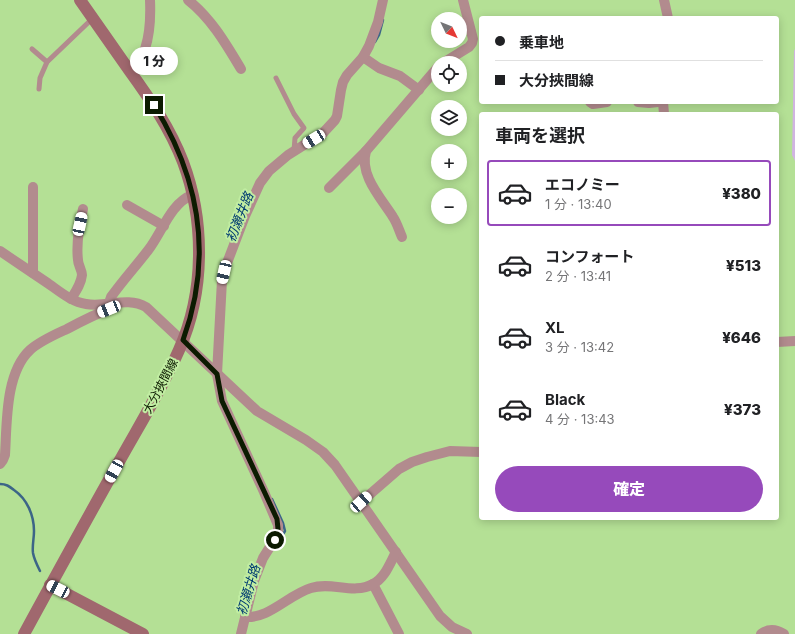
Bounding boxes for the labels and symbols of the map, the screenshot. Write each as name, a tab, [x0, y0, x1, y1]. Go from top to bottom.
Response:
north arrow	[431, 12, 467, 48]
callout: 1 分	[130, 47, 178, 75]
route end	[145, 96, 163, 114]
car	[301, 128, 327, 150]
water label: 初瀬井路	[222, 189, 257, 244]
car	[72, 211, 88, 237]
car	[215, 259, 233, 285]
car	[96, 299, 122, 319]
street label: 大分挾間線	[139, 356, 181, 416]
car	[103, 458, 125, 484]
car	[348, 490, 374, 514]
route start	[266, 531, 284, 549]
water label: 初瀬井路	[233, 562, 264, 617]
car	[45, 578, 71, 600]

